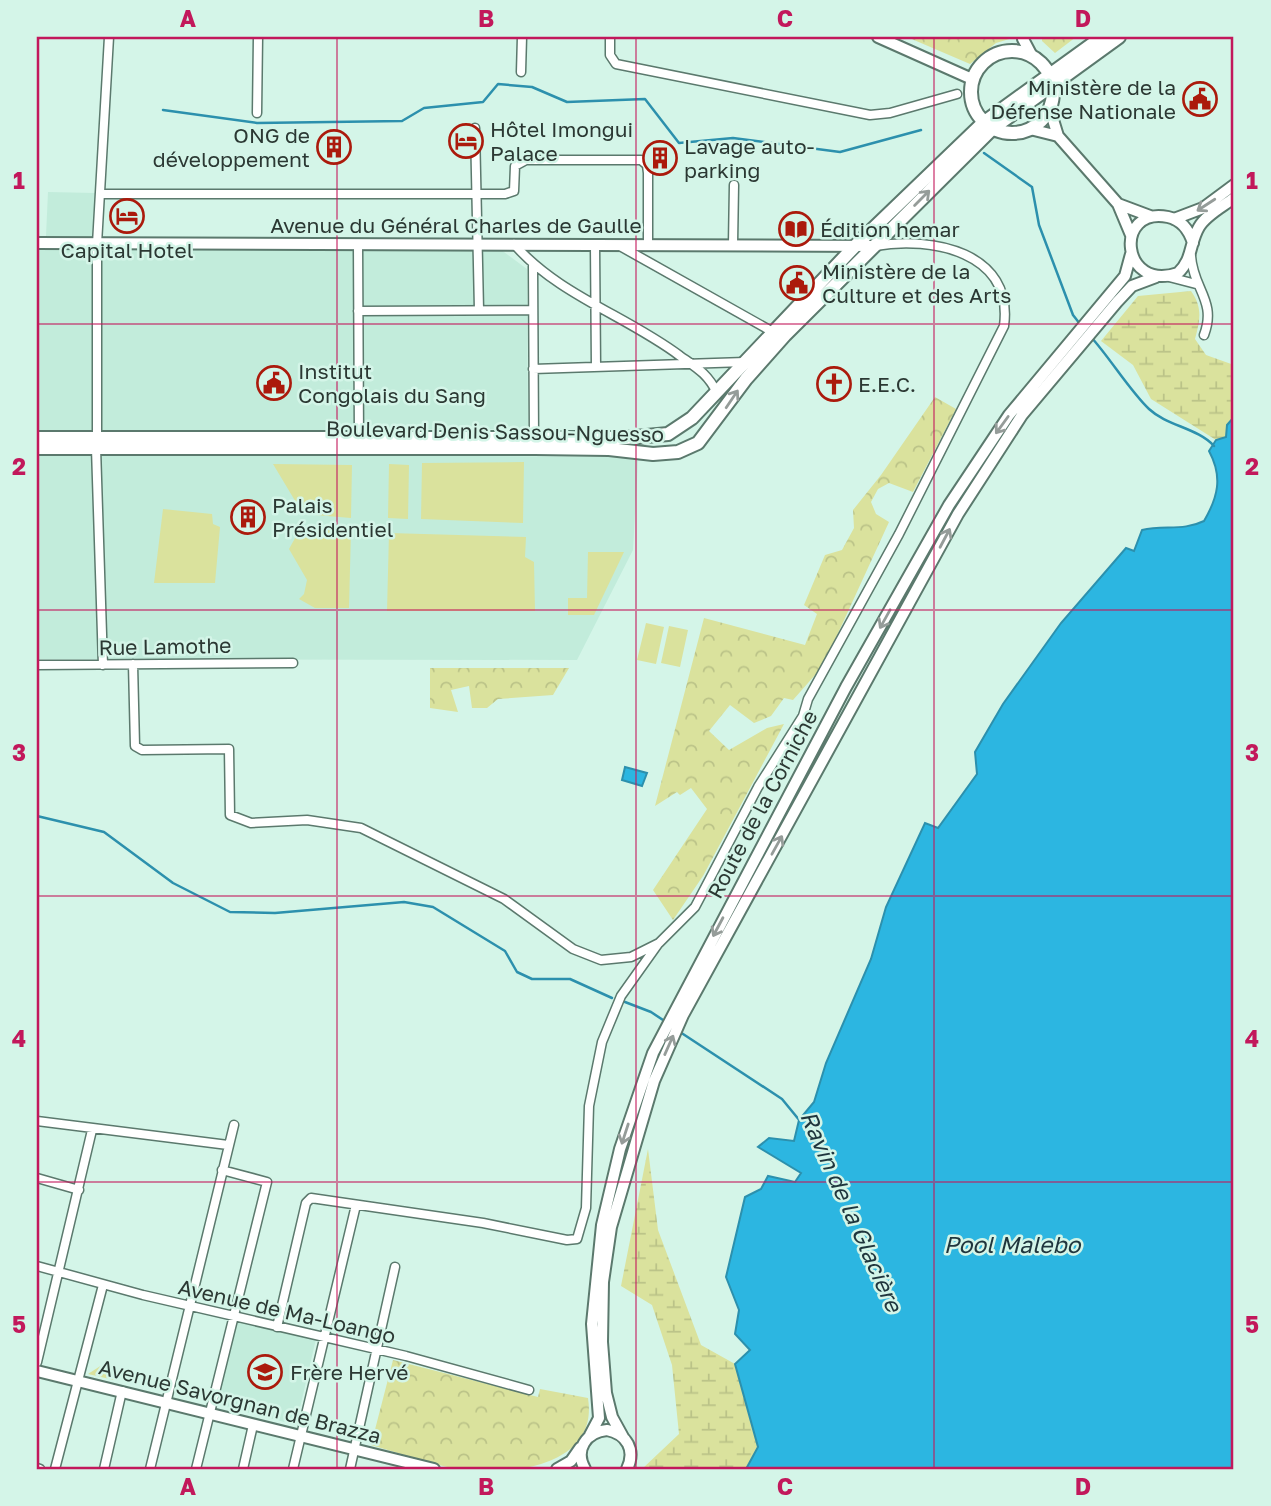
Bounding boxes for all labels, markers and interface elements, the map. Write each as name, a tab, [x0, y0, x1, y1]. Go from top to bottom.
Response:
text: A	[180, 4, 197, 32]
text: B	[478, 4, 494, 32]
text: C	[777, 4, 793, 32]
text: D	[1075, 4, 1091, 32]
place label: Ministère de la Défense Nationale	[991, 74, 1176, 124]
public building icon: Ministère de la Défense Nationale	[1181, 80, 1219, 118]
place label: Hôtel Imongui Palace	[490, 116, 633, 166]
place label: ONG de développement	[153, 122, 310, 172]
hotel icon: Hôtel Imongui Palace	[447, 122, 485, 160]
building icon: ONG de développement	[315, 128, 353, 166]
place label: Lavage auto- parking	[684, 133, 815, 183]
building icon: Lavage auto- parking	[641, 139, 679, 177]
text: 1	[13, 166, 25, 194]
text: 1	[1246, 166, 1258, 194]
one-way arrow	[913, 190, 930, 207]
hotel icon: Capital Hotel	[108, 197, 146, 235]
one-way arrow	[1197, 198, 1216, 212]
library icon: Édition hemar	[777, 210, 815, 248]
street label: Avenue du Général Charles de Gaulle	[270, 212, 642, 238]
place label: Édition hemar	[820, 216, 960, 242]
place label: Capital Hotel	[61, 237, 193, 263]
place label: Ministère de la Culture et des Arts	[822, 258, 1011, 308]
public building icon: Ministère de la Culture et des Arts	[778, 264, 816, 302]
place label: Institut Congolais du Sang	[298, 358, 486, 408]
public building icon: Institut Congolais du Sang	[255, 364, 293, 402]
church icon: E.E.C.	[815, 365, 853, 403]
place label: E.E.C.	[858, 371, 916, 397]
one-way arrow	[725, 390, 739, 409]
street label: Boulevard Denis Sassou-Nguesso	[326, 415, 664, 447]
one-way arrow	[995, 415, 1009, 434]
text: 2	[12, 452, 26, 480]
text: 2	[1245, 452, 1259, 480]
place label: Palais Présidentiel	[272, 492, 393, 542]
building icon: Palais Présidentiel	[229, 498, 267, 536]
one-way arrow	[939, 528, 952, 549]
one-way arrow	[877, 609, 891, 629]
street label: Rue Lamothe	[98, 632, 232, 660]
street label: Route de la Corniche	[701, 705, 823, 903]
text: 3	[12, 738, 26, 766]
text: 3	[1245, 738, 1259, 766]
one-way arrow	[771, 835, 784, 856]
one-way arrow	[711, 917, 725, 937]
text: 4	[12, 1024, 26, 1052]
text: 4	[1245, 1024, 1259, 1052]
one-way arrow	[663, 1035, 676, 1056]
water label: Ravin de la Glacière	[795, 1106, 910, 1317]
one-way arrow	[618, 1123, 631, 1145]
water label: Pool Malebo	[944, 1230, 1082, 1258]
street label: Avenue de Ma-Loango	[176, 1273, 398, 1349]
text: 5	[12, 1310, 26, 1338]
text: 5	[1245, 1310, 1259, 1338]
street label: Avenue Savorgnan de Brazza	[96, 1353, 384, 1449]
school or university icon: Frère Hervé	[246, 1353, 284, 1391]
place label: Frère Hervé	[290, 1359, 409, 1385]
text: A	[180, 1472, 197, 1500]
text: B	[478, 1472, 494, 1500]
text: C	[777, 1472, 793, 1500]
text: D	[1075, 1472, 1091, 1500]

